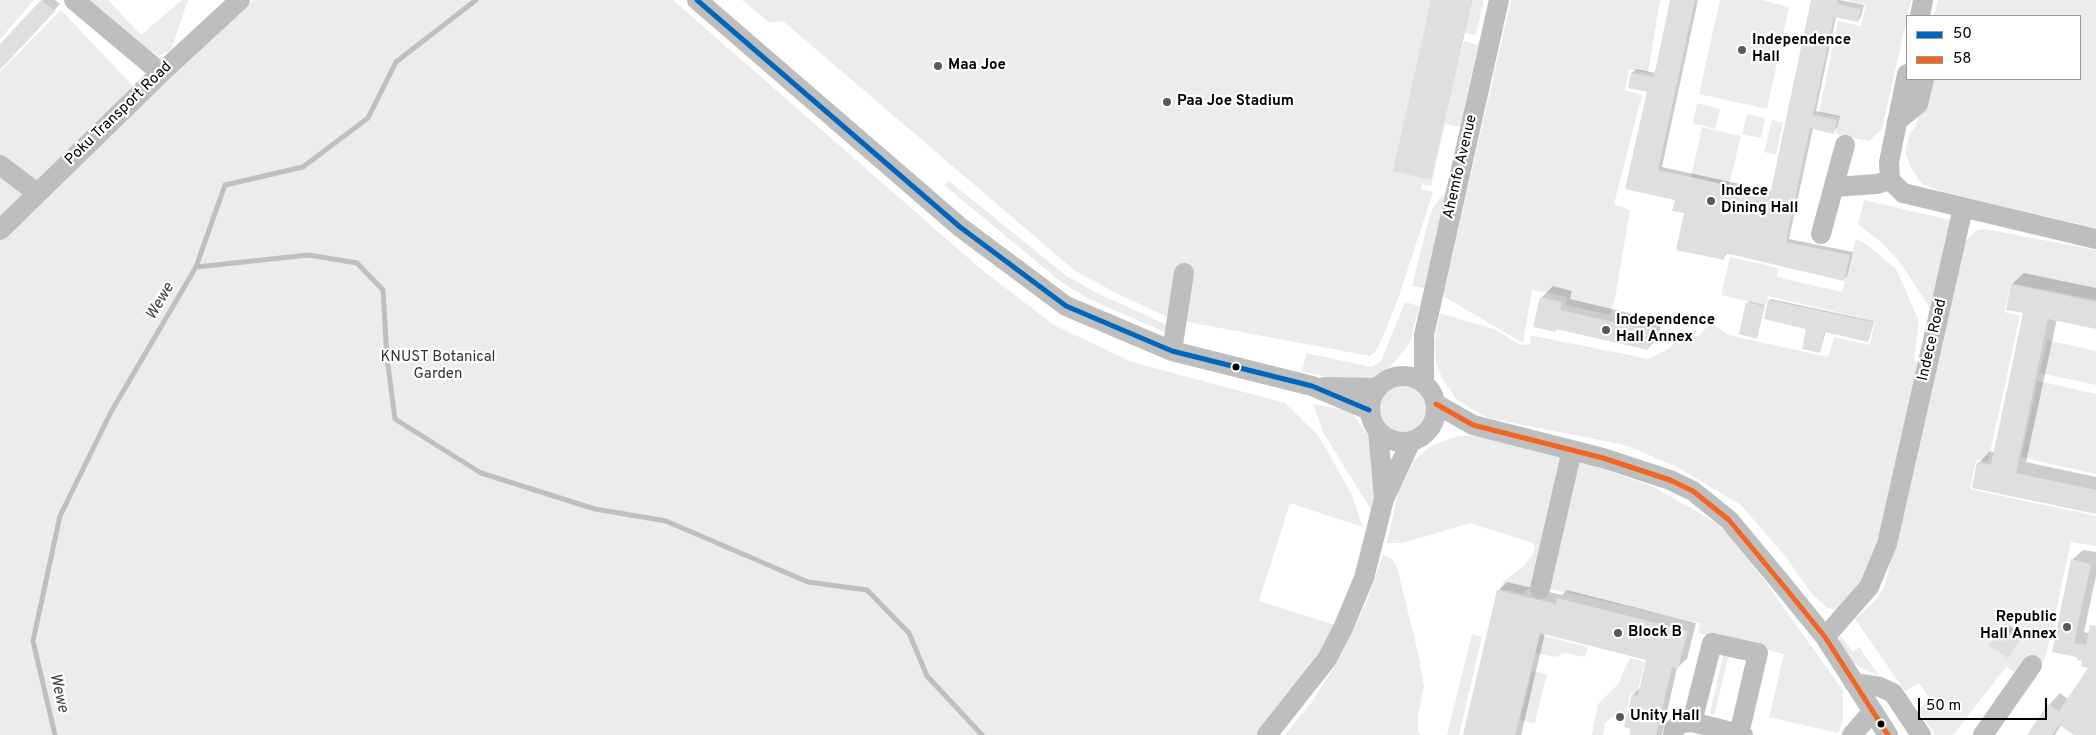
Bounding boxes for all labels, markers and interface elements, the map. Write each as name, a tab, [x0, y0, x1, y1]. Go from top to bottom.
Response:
legend	[1906, 15, 2081, 80]
text: 50	[1953, 25, 1972, 44]
place label: Independence Hall	[1752, 32, 1851, 67]
marker: Independence Hall	[1736, 44, 1748, 56]
text: 58	[1953, 50, 1971, 69]
place label: Maa Joe	[948, 57, 1006, 75]
street label: Poku Transport Road	[62, 59, 176, 169]
marker: Maa Joe	[932, 60, 944, 72]
place label: Paa Joe Stadium	[1177, 93, 1294, 111]
marker: Paa Joe Stadium	[1161, 96, 1173, 108]
street label: Ahemfo Avenue	[1440, 113, 1482, 221]
place label: Indece Dining Hall	[1721, 183, 1798, 218]
marker: Indece Dining Hall	[1705, 195, 1717, 207]
water label: Wewe	[143, 280, 179, 324]
street label: Indece Road	[1915, 297, 1951, 383]
place label: Independence Hall Annex	[1616, 312, 1715, 347]
marker: Independence Hall Annex	[1600, 324, 1612, 336]
park label: KNUST Botanical Garden	[380, 349, 496, 384]
unlabelled marker	[1231, 362, 1241, 372]
place label: Republic Hall Annex	[1980, 609, 2057, 644]
marker: Republic Hall Annex	[2061, 621, 2073, 633]
place label: Block B	[1628, 624, 1682, 642]
marker: Block B	[1612, 627, 1624, 639]
water label: Wewe	[44, 672, 72, 714]
scale bar	[1921, 688, 2050, 720]
text: 50 m	[1926, 697, 1961, 716]
place label: Unity Hall	[1630, 708, 1700, 726]
marker: Unity Hall	[1614, 711, 1626, 723]
unlabelled marker	[1876, 719, 1886, 729]

